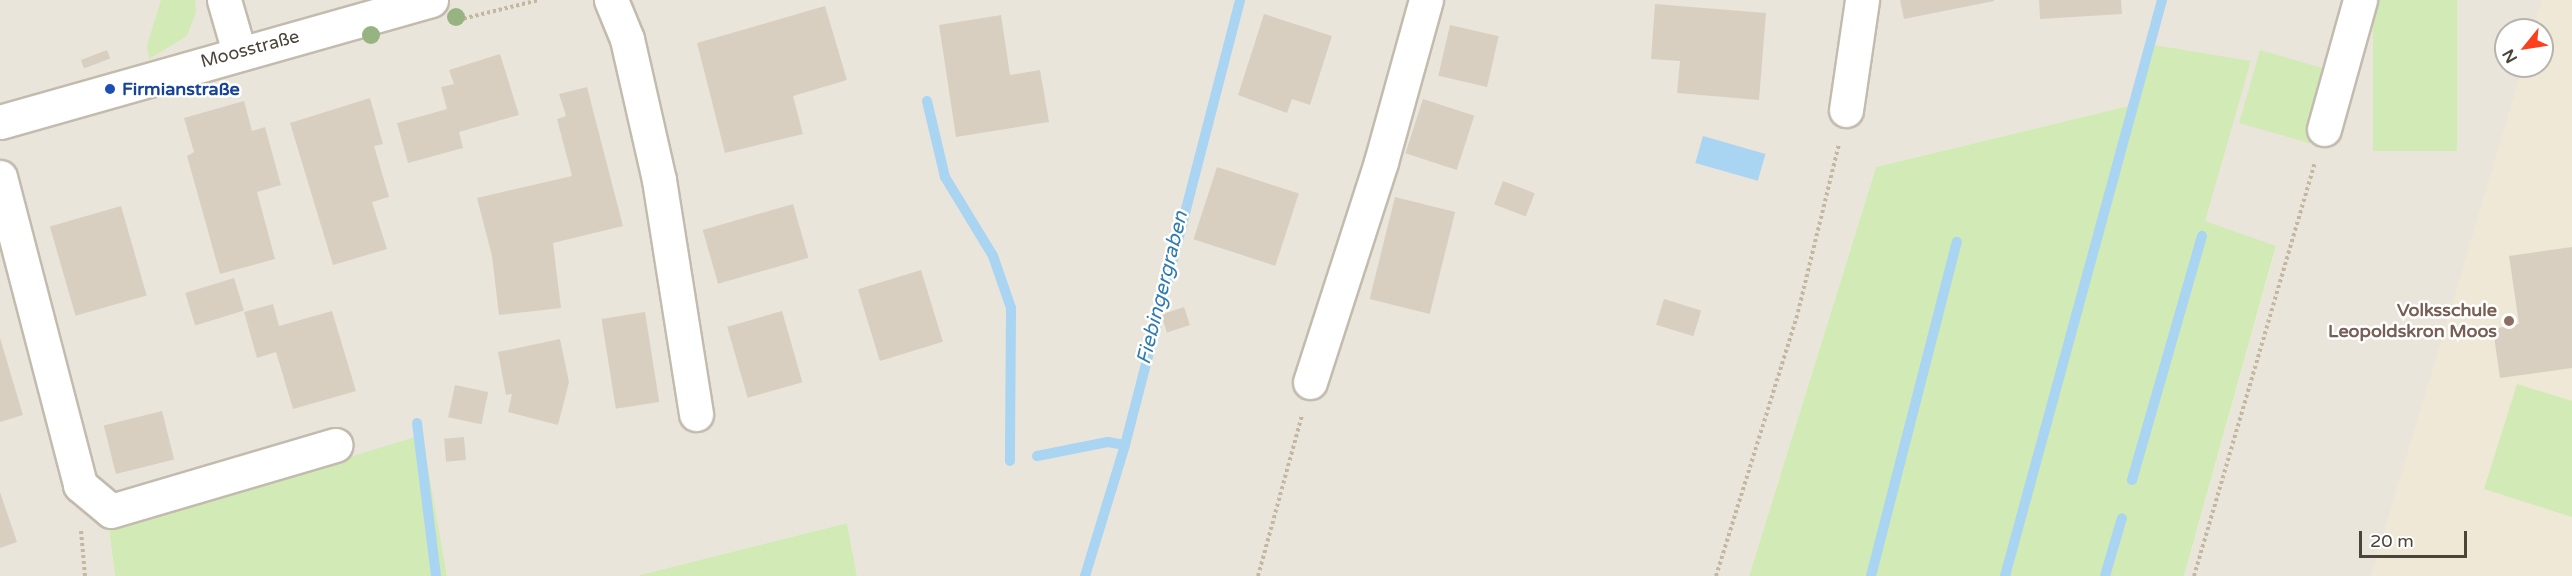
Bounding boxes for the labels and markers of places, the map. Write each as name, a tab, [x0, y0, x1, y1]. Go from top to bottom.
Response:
place label: Firmianstraße	[122, 78, 240, 100]
marker: Firmianstraße	[103, 82, 117, 96]
place label: Volksschule Leopoldskron Moos	[2328, 300, 2497, 342]
marker: Volksschule Leopoldskron Moos	[2502, 314, 2516, 328]

